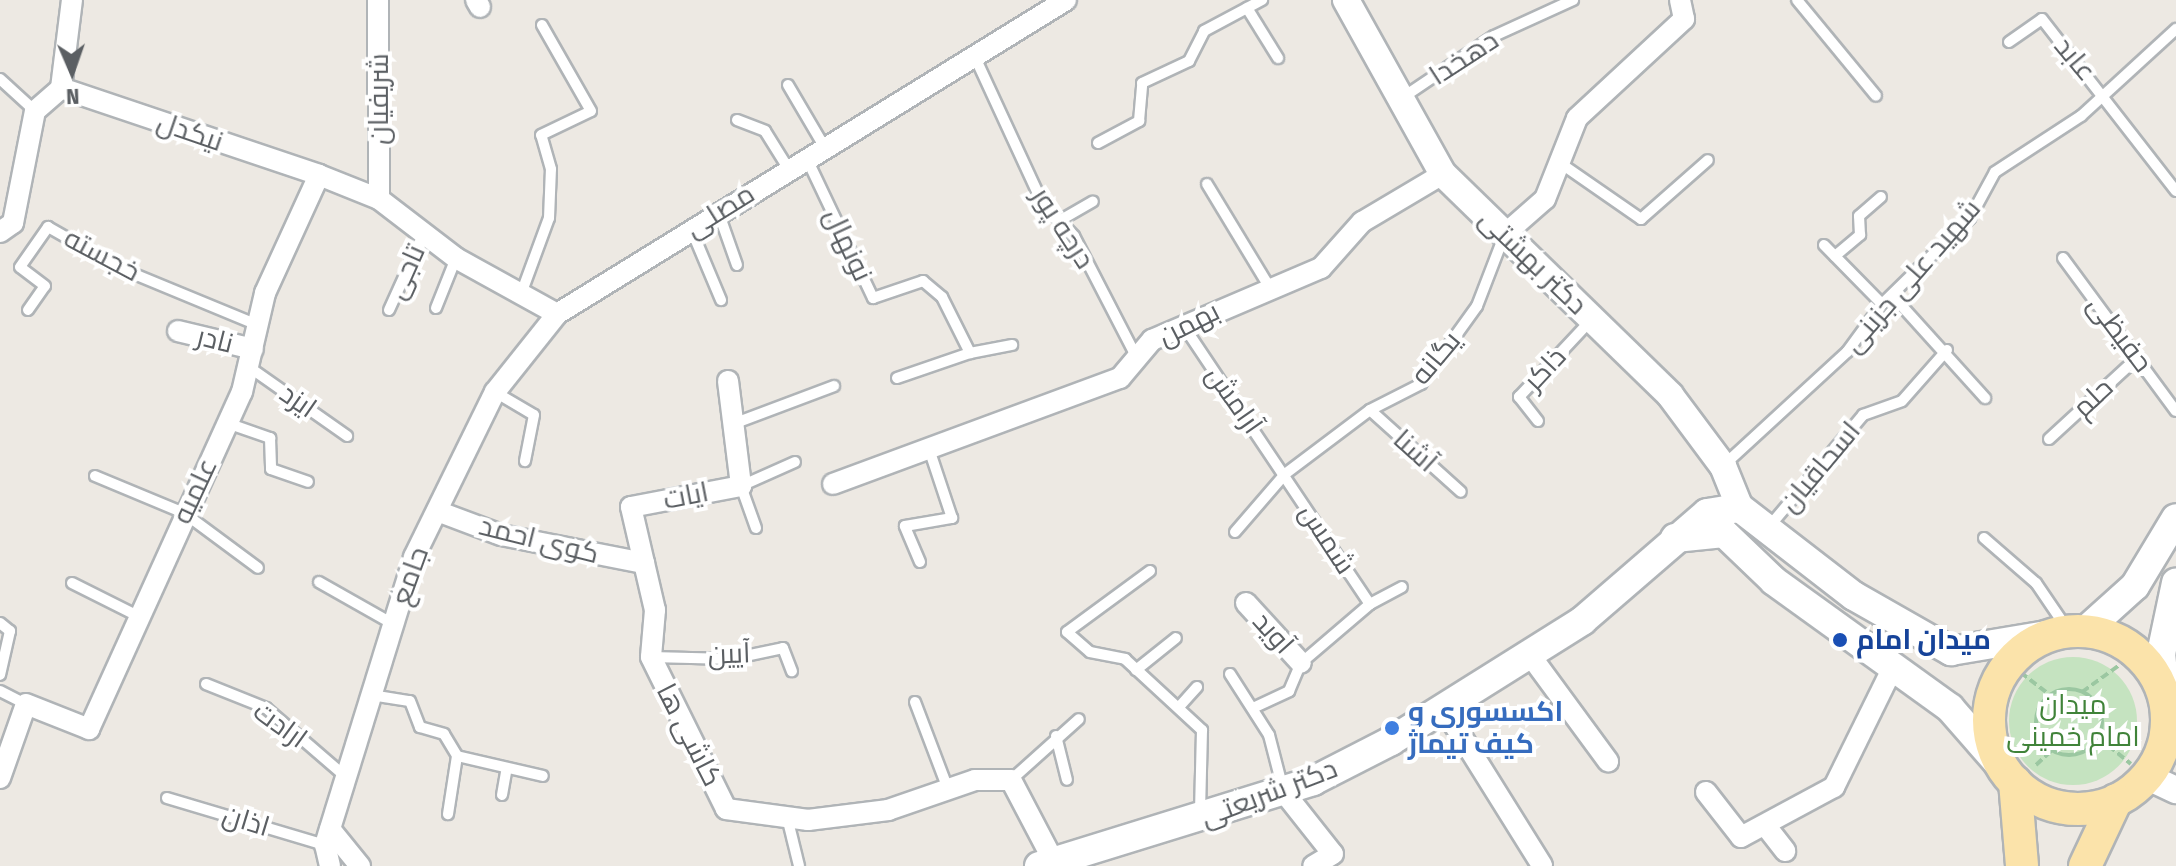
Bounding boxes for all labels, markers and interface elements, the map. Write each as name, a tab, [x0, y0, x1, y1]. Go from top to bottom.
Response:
street label: دهخدا	[1423, 23, 1505, 93]
street label: عابد	[2047, 30, 2103, 88]
north arrow	[32, 32, 112, 112]
street label: شریفیان	[362, 53, 396, 145]
text: N	[66, 83, 80, 110]
street label: نیکدل	[152, 105, 228, 159]
street label: مصلی	[679, 177, 761, 245]
street label: درچه پور	[1024, 181, 1102, 275]
street label: شهید علی جزینی	[1836, 192, 1988, 360]
street label: دکتر بهشتی	[1472, 202, 1594, 322]
street label: نونهال	[817, 203, 879, 287]
street label: خجسته	[58, 221, 146, 289]
street label: تاجی	[379, 240, 433, 304]
street label: حفیظی	[2080, 289, 2160, 379]
street label: بهمن	[1153, 294, 1225, 354]
street label: نادر	[193, 319, 237, 361]
street label: یگانه	[1404, 325, 1468, 391]
street label: ذاکر	[1517, 340, 1573, 398]
street label: آرامش	[1199, 360, 1269, 440]
street label: حلم	[2066, 371, 2120, 425]
street label: ایزد	[273, 377, 323, 425]
street label: اسحاقیان	[1772, 415, 1868, 519]
street label: آشنا	[1386, 423, 1444, 479]
street label: علمیه	[165, 453, 225, 529]
street label: ایات	[661, 475, 711, 517]
street label: شمس	[1292, 498, 1362, 580]
street label: کوی احمد	[476, 509, 602, 571]
street label: جامع	[384, 542, 436, 610]
street label: آوید	[1245, 605, 1301, 661]
place label: میدان امام	[1856, 623, 1991, 657]
marker: میدان امام	[1831, 631, 1849, 649]
street label: آیین	[707, 636, 751, 672]
street label: کاشی ها	[649, 678, 729, 792]
park label: میدان امام خمینی	[2006, 688, 2140, 754]
street label: ارادت	[247, 694, 313, 756]
place label: اکسسوری و کیف تیماژ	[1408, 695, 1563, 761]
marker: اکسسوری و کیف تیماژ	[1383, 719, 1401, 737]
street label: دکتر شریعتی	[1196, 752, 1342, 834]
street label: اذان	[219, 798, 273, 844]

